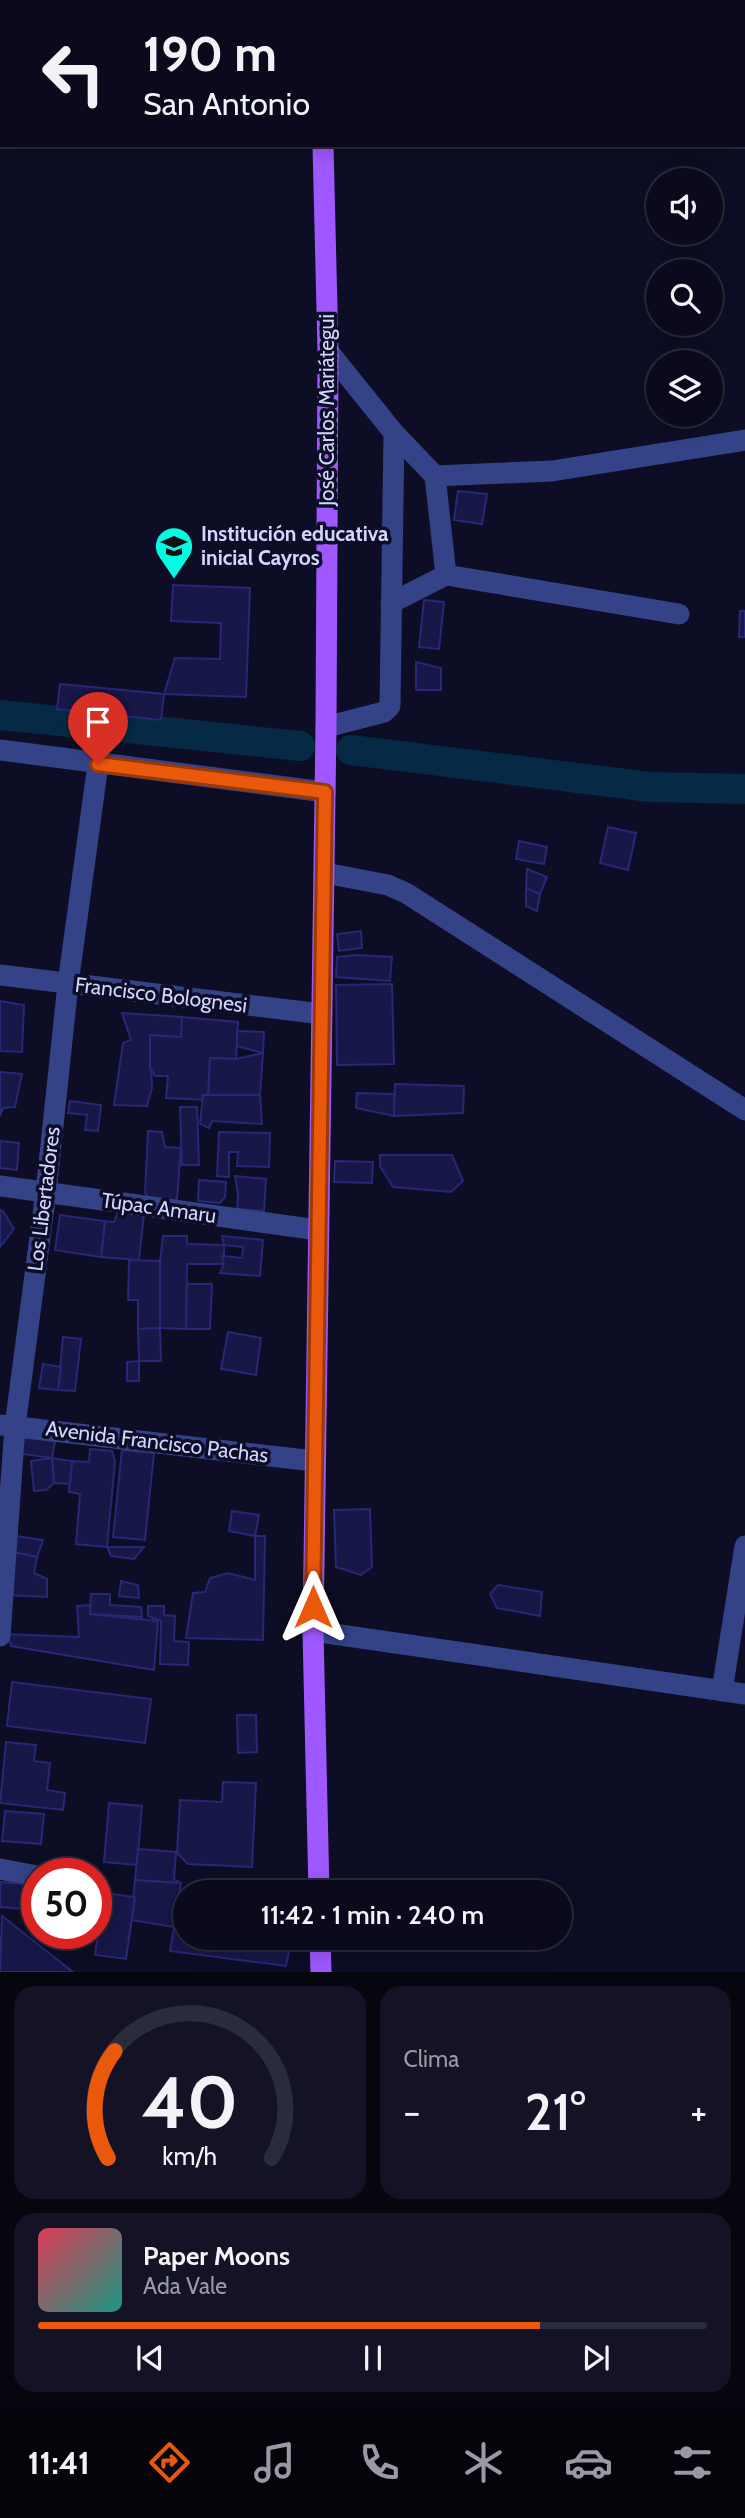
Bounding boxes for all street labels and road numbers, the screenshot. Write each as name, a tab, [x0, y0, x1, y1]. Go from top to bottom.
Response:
street label: José Carlos Mariátegui	[314, 314, 339, 507]
street label: Francisco Bolognesi	[74, 972, 249, 1017]
street label: Los Libertadores	[22, 1125, 65, 1273]
street label: Túpac Amaru	[100, 1187, 218, 1228]
street label: Avenida Francisco Pachas	[44, 1415, 270, 1468]

